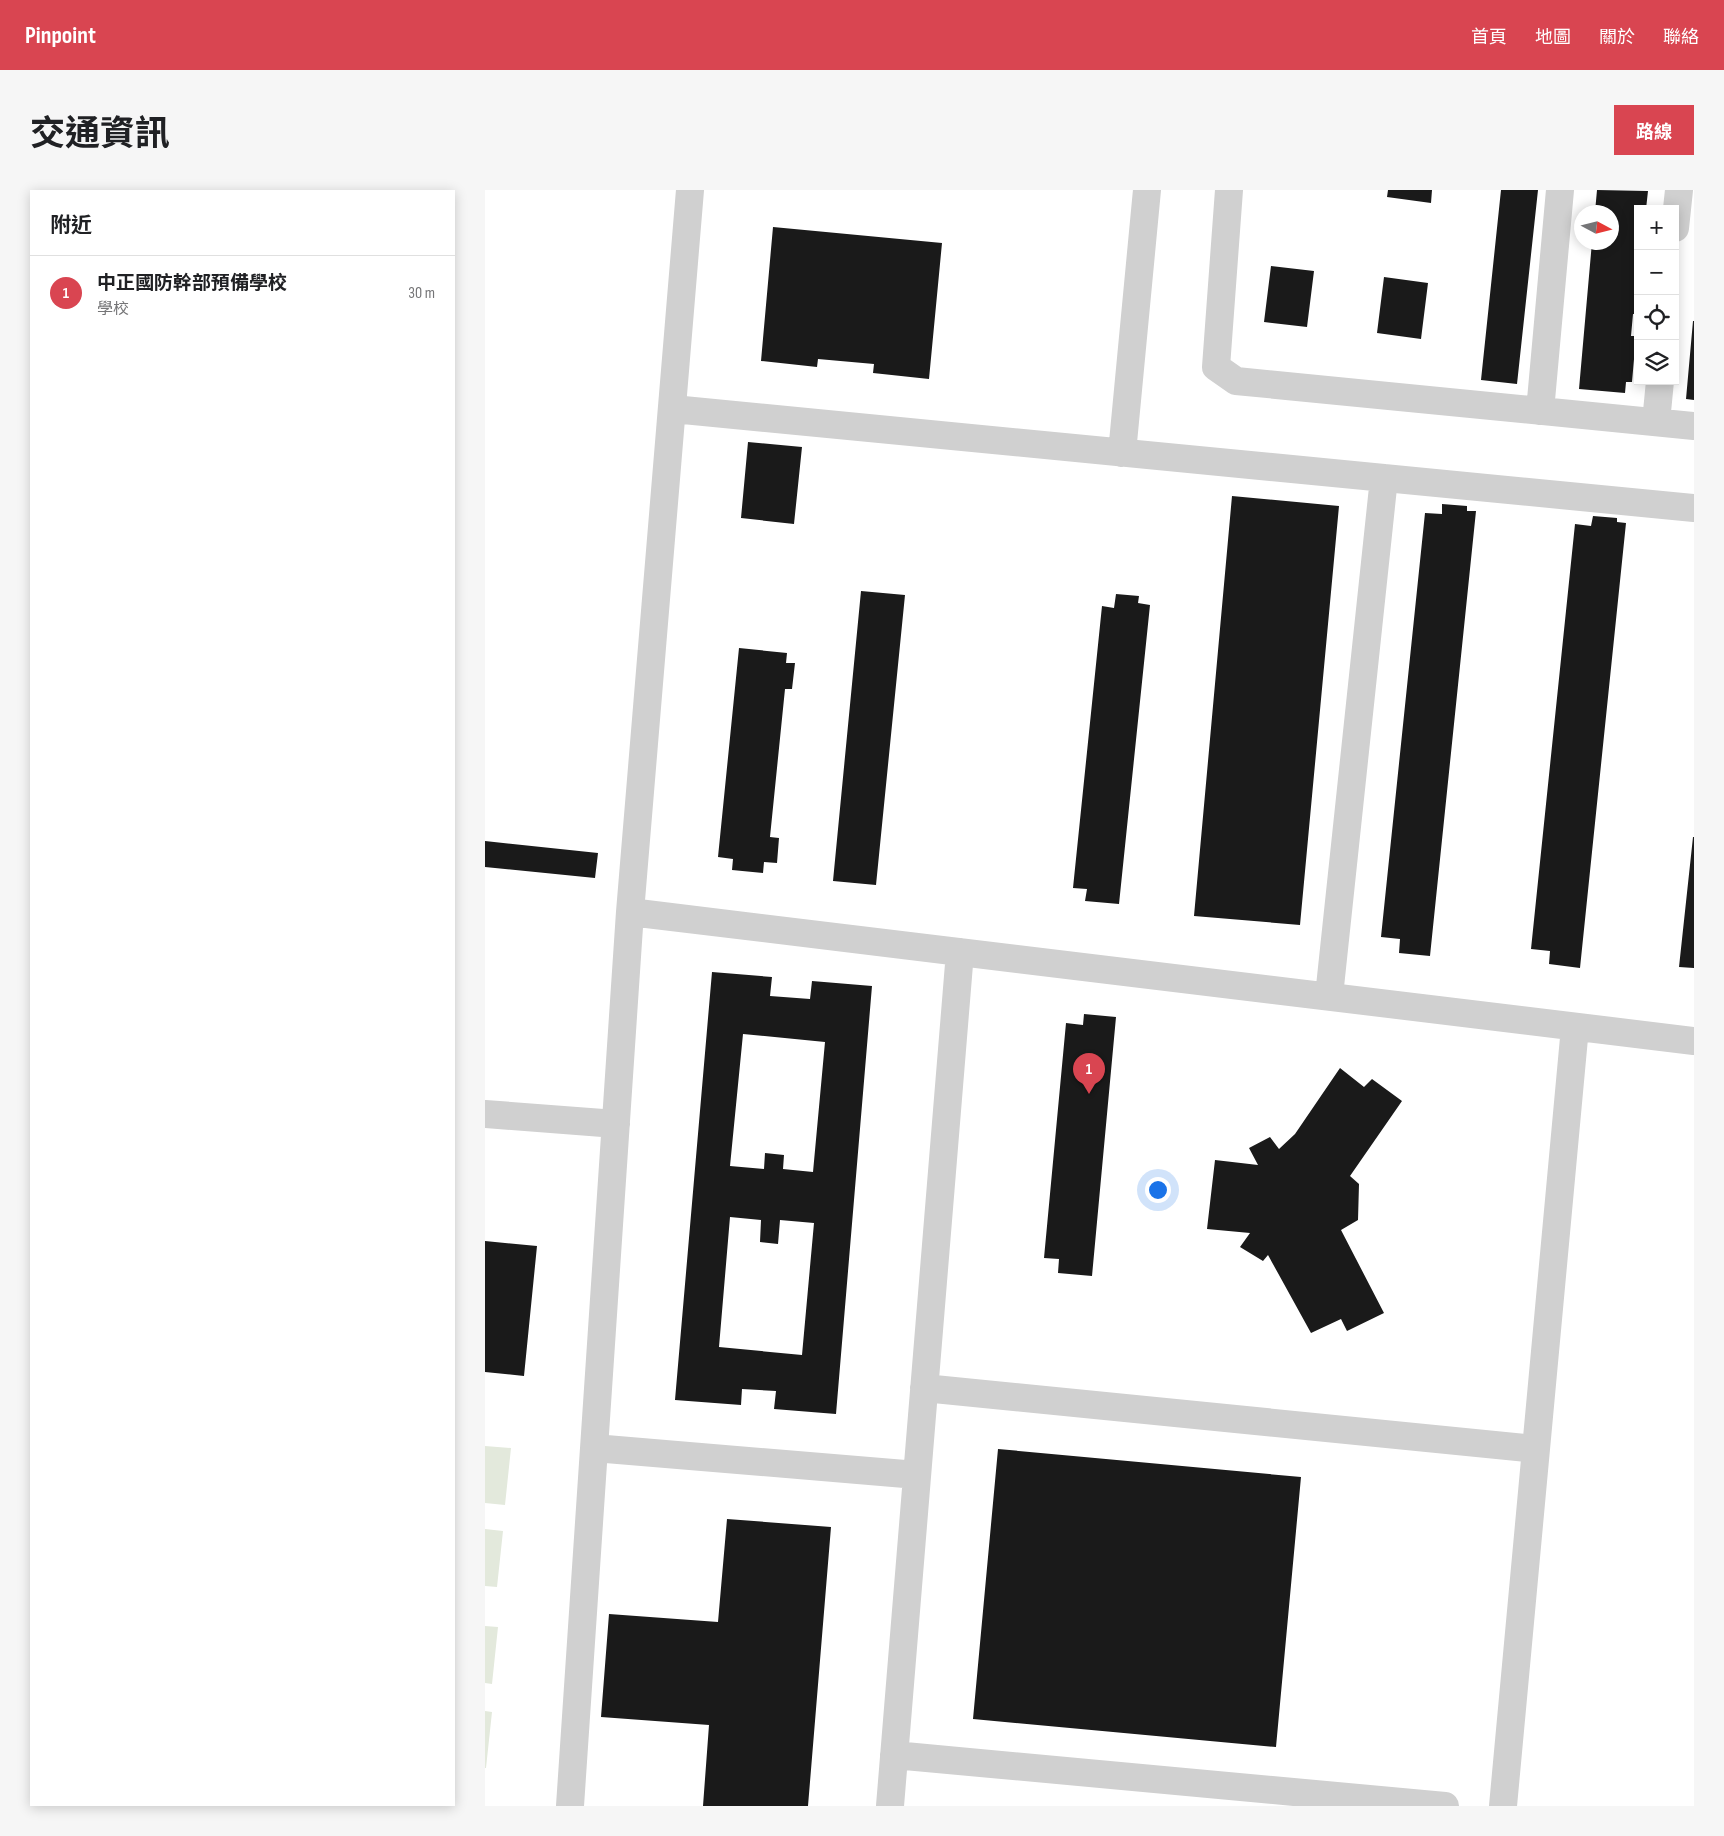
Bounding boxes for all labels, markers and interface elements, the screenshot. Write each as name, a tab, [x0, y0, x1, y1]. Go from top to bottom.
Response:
text: Pinpoint	[25, 21, 96, 50]
text: 首頁	[1471, 27, 1507, 48]
text: 地圖	[1535, 27, 1571, 48]
text: 關於	[1599, 27, 1635, 48]
text: 聯絡	[1663, 27, 1699, 48]
button: 路線	[1614, 105, 1694, 155]
text: 交通資訊	[30, 113, 170, 156]
north arrow	[1574, 205, 1619, 250]
map controls	[1634, 205, 1679, 385]
button: +	[1634, 205, 1679, 250]
text: 附近	[50, 213, 92, 238]
button: −	[1634, 250, 1679, 295]
text: 中正國防幹部預備學校	[97, 272, 287, 295]
text: 1	[63, 284, 69, 303]
text: 30 m	[408, 284, 435, 303]
button: locate	[1634, 295, 1679, 340]
text: 學校	[97, 300, 129, 319]
button: layers	[1634, 340, 1679, 385]
pin: 1	[1073, 1053, 1105, 1094]
your location	[1145, 1177, 1171, 1203]

